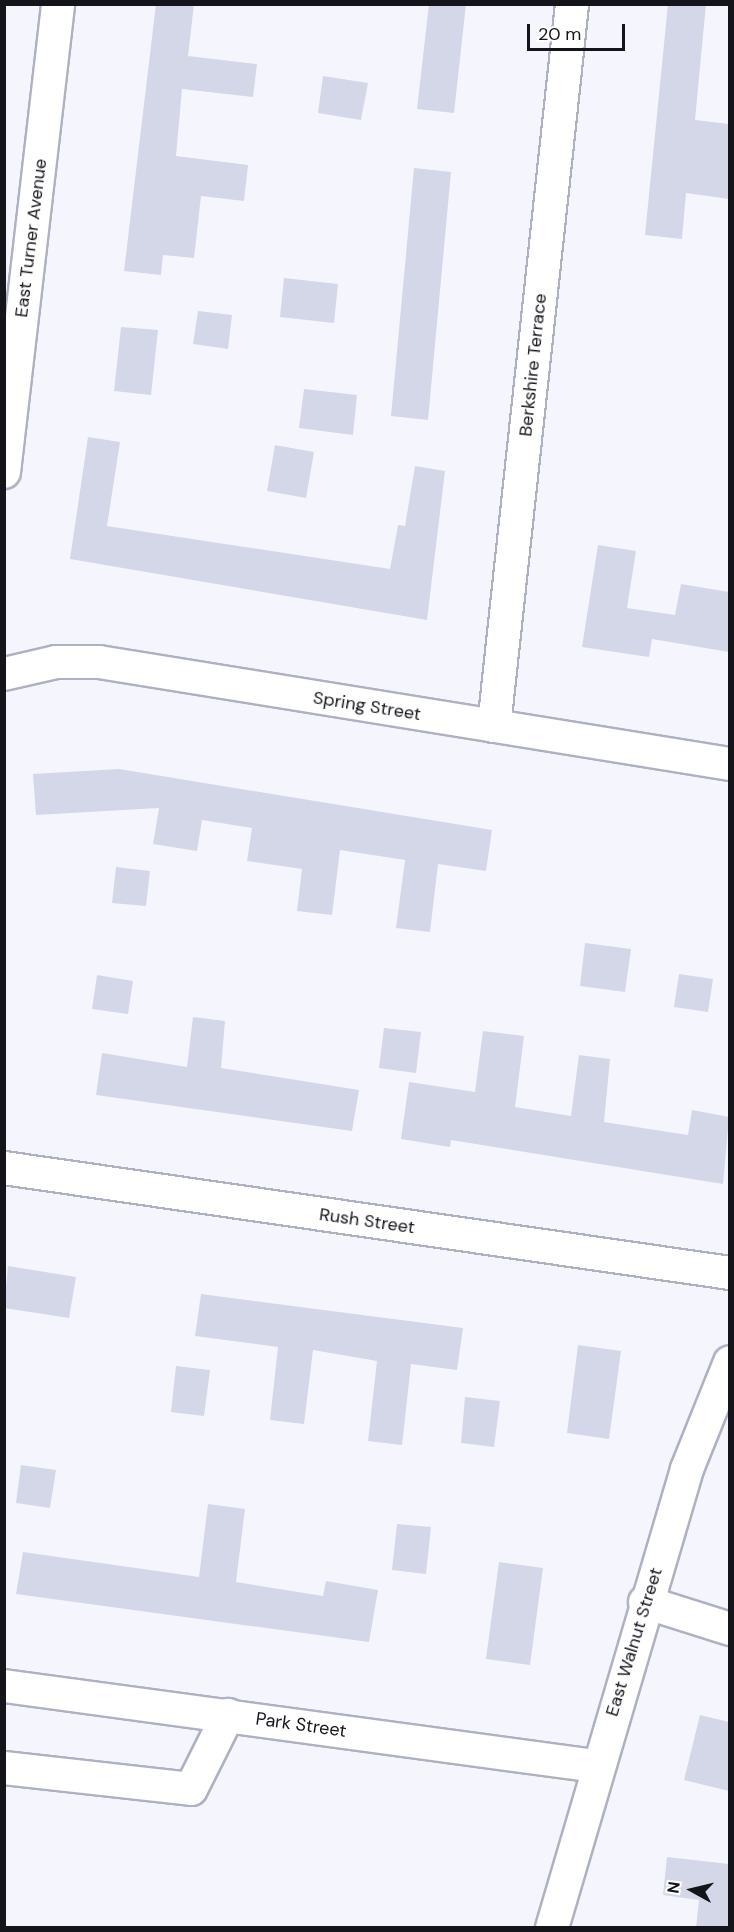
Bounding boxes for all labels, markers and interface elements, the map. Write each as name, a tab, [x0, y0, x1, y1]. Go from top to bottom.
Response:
scale bar	[530, 12, 628, 50]
text: 20 m	[538, 22, 581, 46]
street label: East Turner Avenue	[11, 157, 51, 319]
street label: Berkshire Terrace	[515, 292, 551, 438]
street label: Spring Street	[312, 687, 422, 725]
street label: Rush Street	[318, 1204, 416, 1238]
street label: East Walnut Street	[601, 1565, 667, 1719]
street label: Park Street	[254, 1708, 348, 1742]
north arrow	[662, 1860, 722, 1920]
text: N	[662, 1880, 685, 1895]

